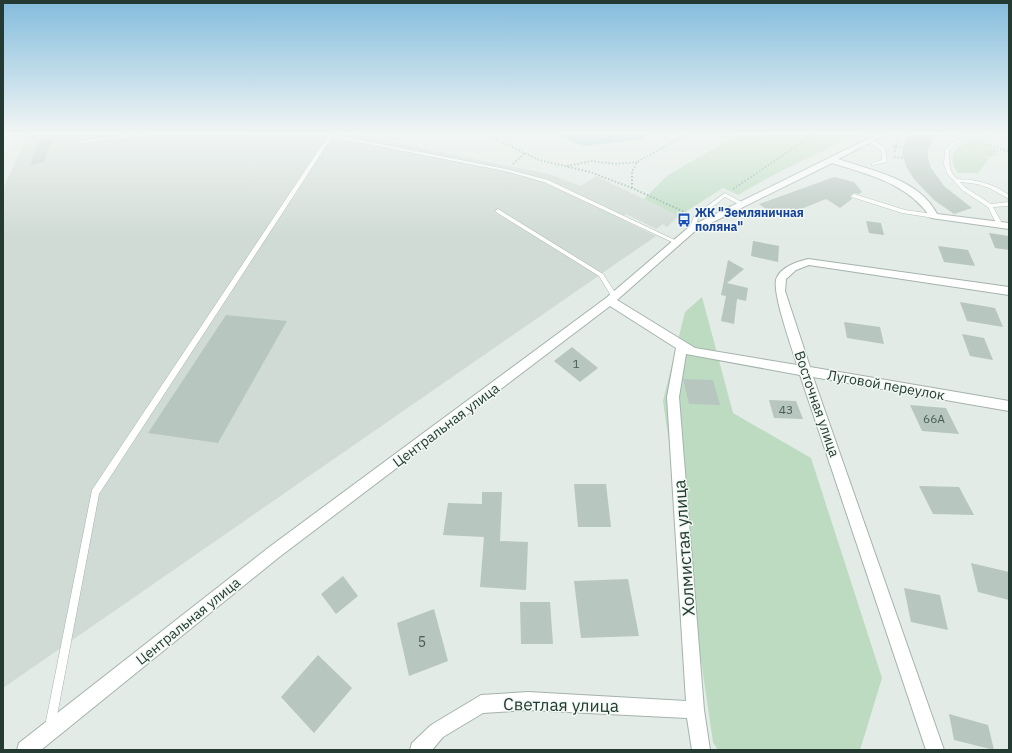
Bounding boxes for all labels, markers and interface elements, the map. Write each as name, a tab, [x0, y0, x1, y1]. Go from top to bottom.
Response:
place label: ЖК "Земляничная поляна"	[695, 205, 804, 234]
bus stop icon: ЖК "Земляничная поляна"	[676, 212, 692, 228]
street label: Восточная улица	[790, 349, 844, 460]
house number: 1	[572, 356, 580, 371]
street label: Луговой переулок	[826, 366, 946, 404]
street label: Центральная улица	[389, 379, 503, 471]
house number: 43	[779, 402, 793, 417]
house number: 66А	[923, 411, 945, 426]
street label: Холмистая улица	[668, 479, 700, 617]
street label: Центральная улица	[132, 573, 244, 669]
house number: 5	[418, 633, 426, 651]
street label: Светлая улица	[503, 693, 619, 717]

